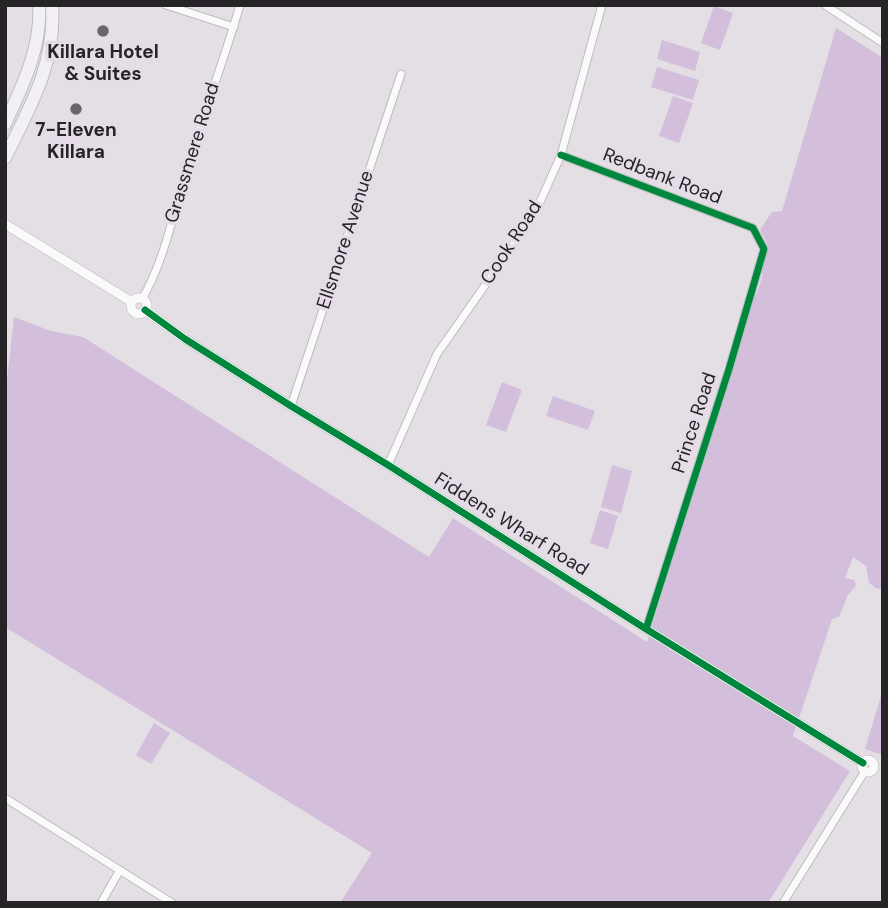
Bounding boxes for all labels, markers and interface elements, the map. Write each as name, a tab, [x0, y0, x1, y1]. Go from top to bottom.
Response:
marker: Killara Hotel & Suites	[95, 23, 111, 39]
place label: Killara Hotel & Suites	[47, 42, 159, 86]
street label: Grassmere Road	[161, 80, 225, 226]
marker: 7-Eleven Killara	[68, 101, 84, 117]
place label: 7-Eleven Killara	[35, 120, 117, 164]
street label: Redbank Road	[599, 144, 725, 210]
street label: Ellsmore Avenue	[313, 168, 379, 312]
street label: Cook Road	[477, 197, 547, 289]
street label: Prince Road	[668, 370, 722, 476]
street label: Fiddens Wharf Road	[430, 468, 592, 582]

